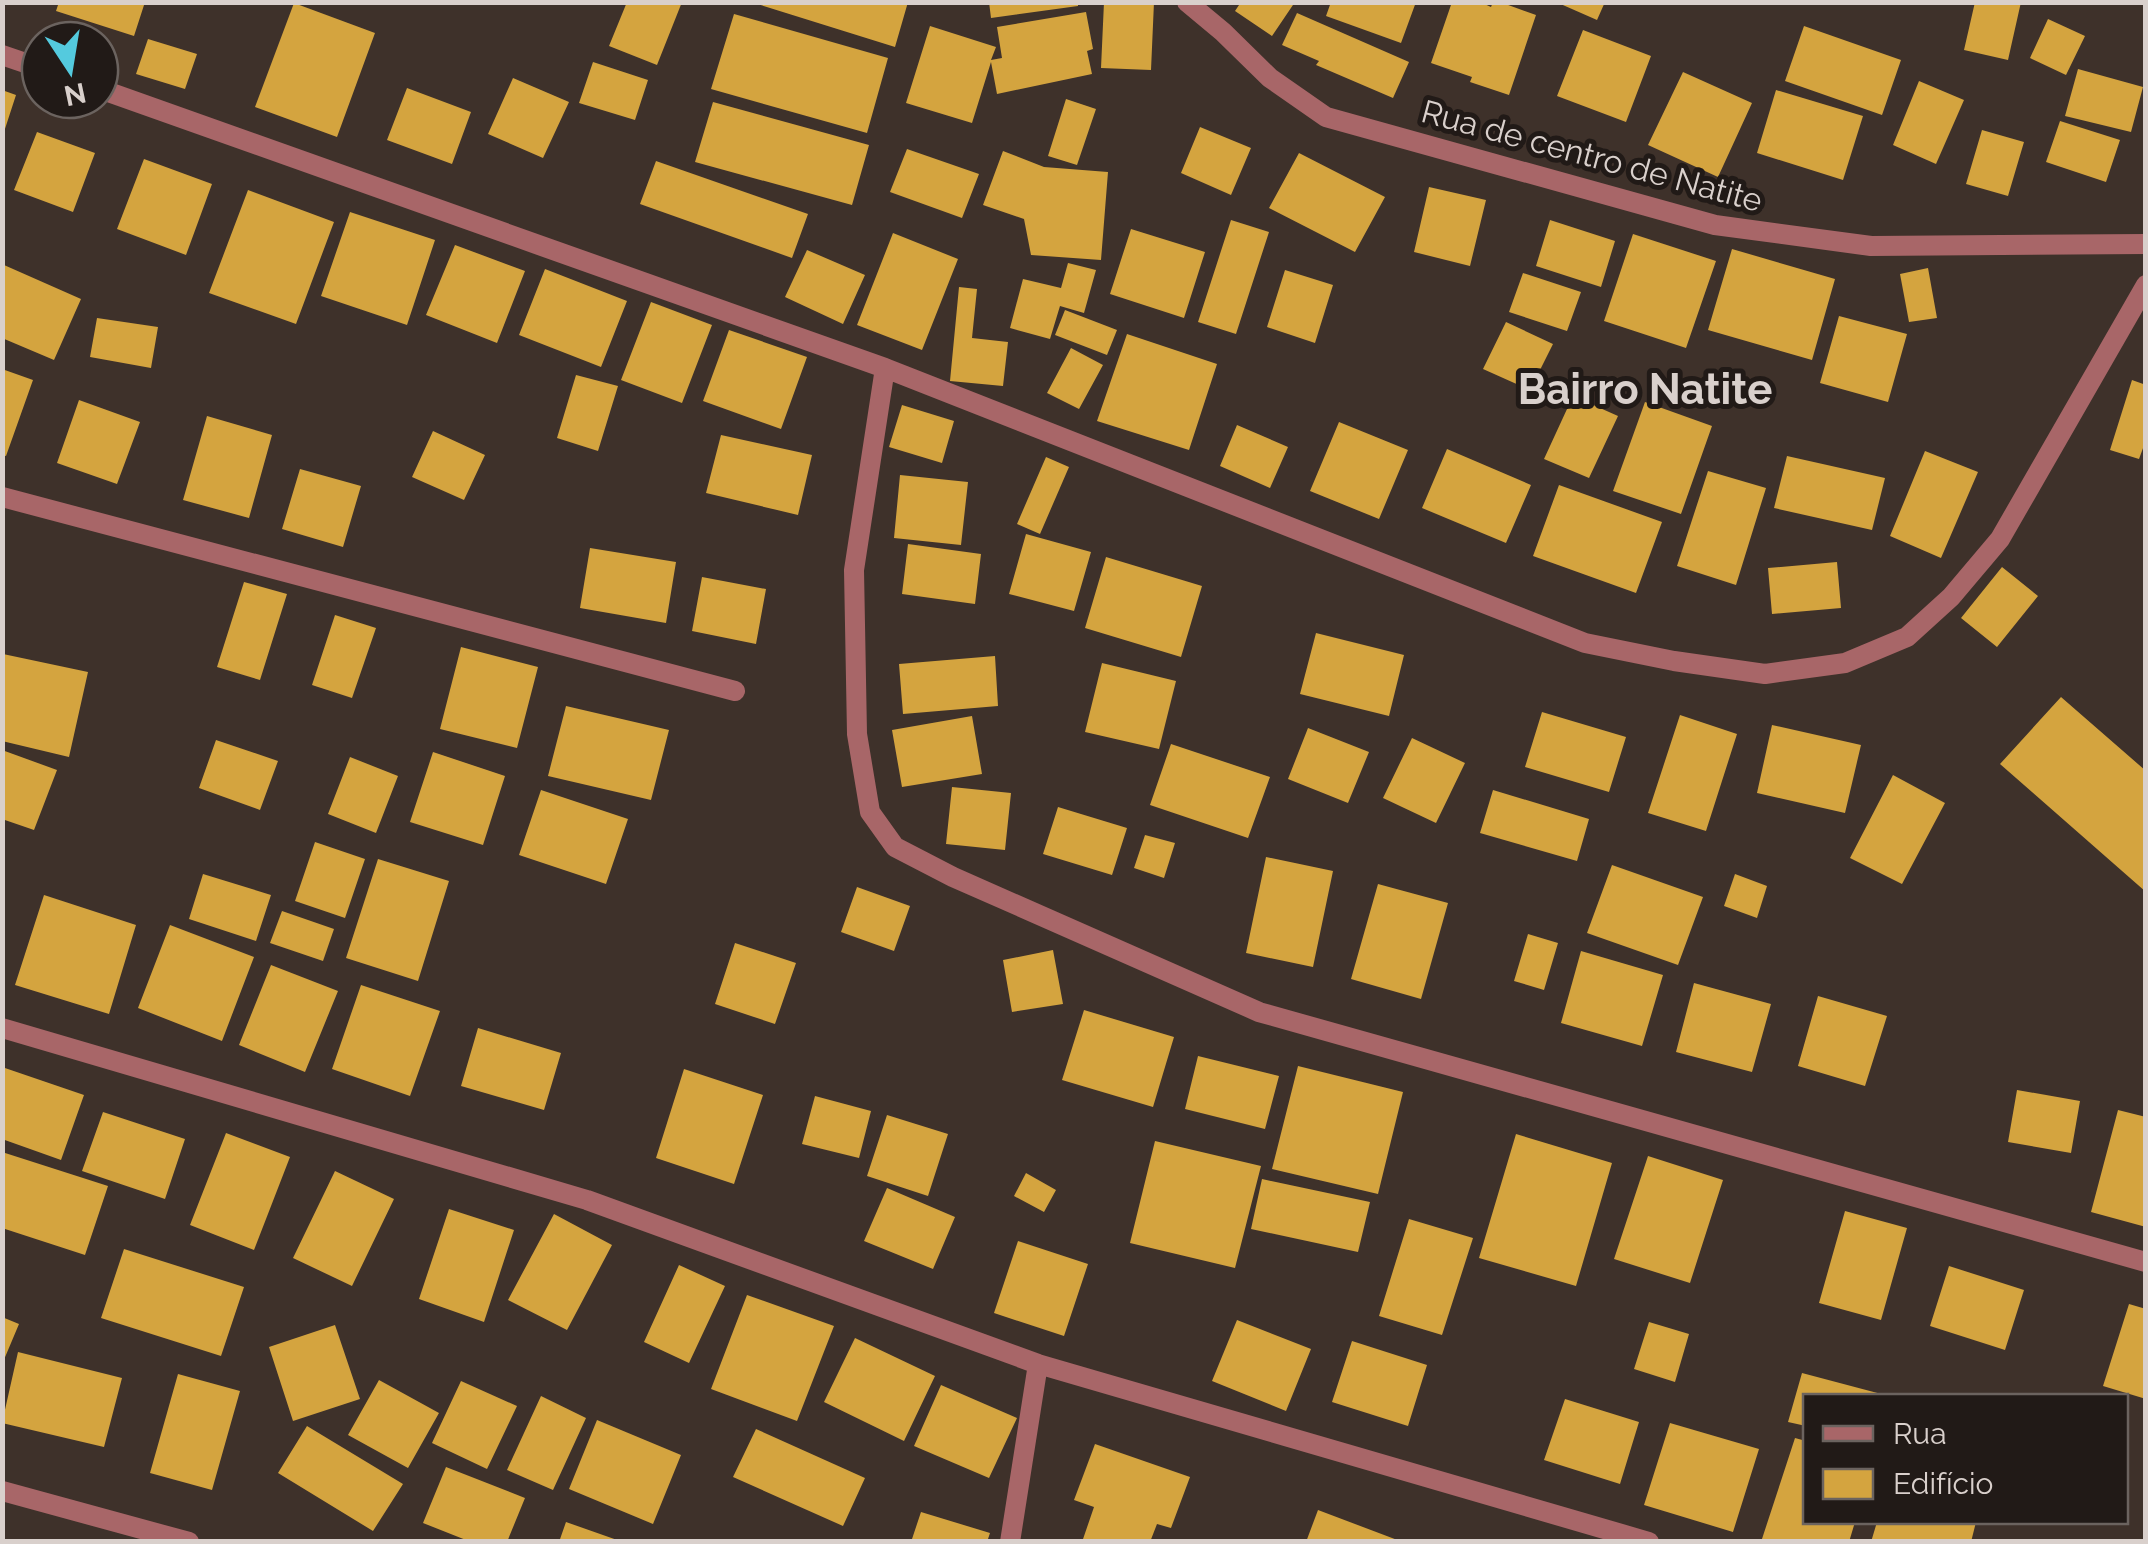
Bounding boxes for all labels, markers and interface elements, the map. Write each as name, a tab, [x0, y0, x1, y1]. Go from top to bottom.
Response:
north arrow	[20, 20, 120, 120]
text: N	[61, 76, 89, 112]
street label: Rua de centro de Natite	[1418, 92, 1766, 219]
district label: Bairro Natite	[1518, 365, 1772, 414]
legend	[1803, 1394, 2128, 1524]
text: Rua	[1893, 1416, 1947, 1451]
text: Edifício	[1893, 1466, 1993, 1501]

